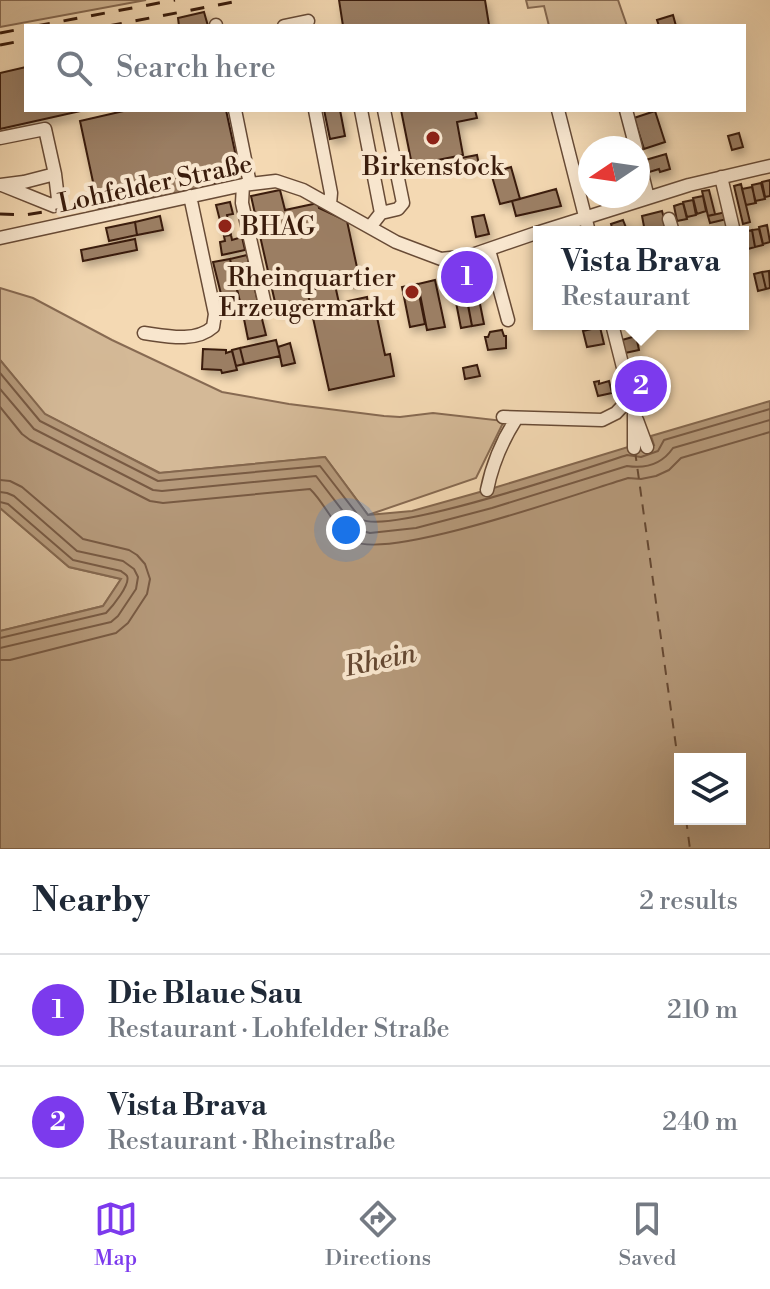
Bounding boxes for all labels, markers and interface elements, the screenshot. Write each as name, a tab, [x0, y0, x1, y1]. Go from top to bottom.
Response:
search box	[24, 24, 746, 112]
icon: search	[52, 46, 96, 90]
text: Search here	[116, 49, 276, 87]
marker: Birkenstock	[424, 129, 442, 147]
north arrow	[578, 136, 650, 208]
street label: Lohfelder Straße	[55, 148, 255, 220]
place label: Birkenstock	[361, 151, 505, 183]
place label: BHAG	[240, 211, 316, 243]
marker: BHAG	[216, 217, 234, 235]
popup	[533, 226, 749, 330]
text: Vista Brava	[562, 243, 721, 281]
pin: 1	[441, 247, 493, 307]
place label: Rheinquartier Erzeugermarkt	[219, 262, 396, 324]
text: Restaurant	[562, 281, 691, 313]
marker: Rheinquartier Erzeugermarkt	[403, 283, 421, 301]
pin: 2	[615, 356, 667, 416]
your location	[326, 510, 366, 550]
water label: Rhein	[340, 636, 420, 685]
map controls	[674, 753, 746, 825]
button: layers	[674, 753, 746, 825]
text: Nearby	[32, 880, 150, 922]
text: 2 results	[639, 885, 738, 917]
text: Die Blaue Sau	[108, 975, 302, 1013]
text: 1	[52, 994, 64, 1026]
text: 210 m	[667, 994, 738, 1026]
text: Restaurant · Lohfelder Straße	[108, 1013, 450, 1045]
text: Vista Brava	[108, 1087, 267, 1125]
text: 2	[50, 1106, 66, 1138]
text: 240 m	[662, 1106, 738, 1138]
text: Restaurant · Rheinstraße	[108, 1125, 396, 1157]
tab: Map	[94, 1197, 138, 1272]
tab: Directions	[325, 1197, 431, 1272]
tab: Saved	[619, 1197, 676, 1272]

